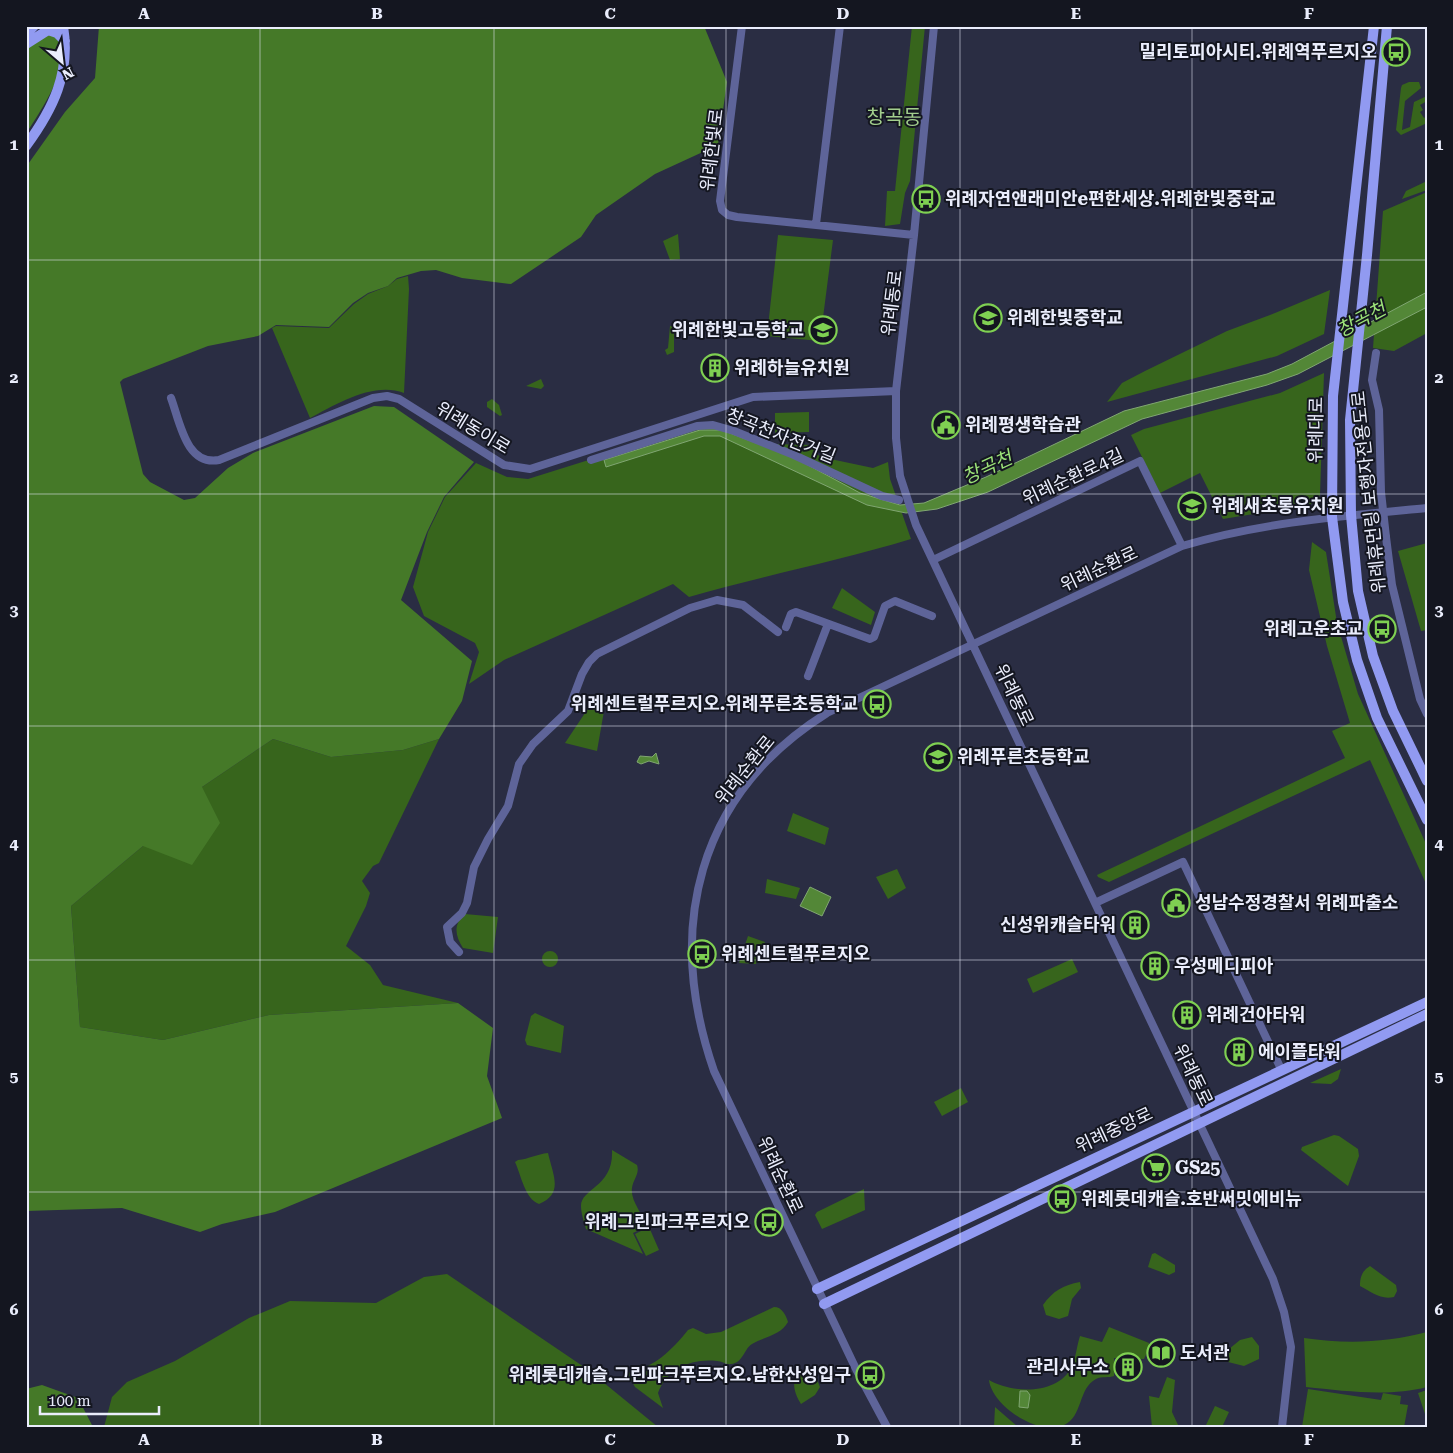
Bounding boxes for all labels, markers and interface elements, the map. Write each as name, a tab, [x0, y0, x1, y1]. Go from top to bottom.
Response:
text: A	[138, 4, 150, 23]
text: B	[371, 4, 383, 23]
text: C	[604, 4, 616, 23]
text: D	[837, 4, 850, 23]
text: E	[1071, 4, 1081, 23]
text: F	[1304, 4, 1314, 23]
bus stop icon: 밀리토피아시티.위례역푸르지오	[1381, 37, 1411, 67]
north arrow	[38, 38, 88, 88]
place label: 밀리토피아시티.위례역푸르지오	[1140, 41, 1377, 62]
text: N	[59, 64, 77, 83]
district label: 창곡동	[866, 105, 922, 129]
street label: 위례한빛로	[696, 108, 727, 192]
text: 1	[10, 135, 19, 154]
text: 1	[1435, 135, 1444, 154]
bus stop icon: 위례자연앤래미안e편한세상.위례한빛중학교	[911, 184, 941, 214]
place label: 위례자연앤래미안e편한세상.위례한빛중학교	[945, 188, 1276, 209]
street label: 위례동로	[877, 269, 906, 337]
water label: 창곡천	[1333, 296, 1391, 342]
school or university icon: 위례한빛중학교	[973, 303, 1003, 333]
place label: 위례한빛중학교	[1007, 307, 1123, 328]
school or university icon: 위례한빛고등학교	[808, 315, 838, 345]
place label: 위례한빛고등학교	[672, 319, 804, 340]
building icon: 위례하늘유치원	[700, 353, 730, 383]
place label: 위례하늘유치원	[734, 357, 850, 378]
text: 2	[10, 368, 19, 387]
text: 2	[1435, 368, 1444, 387]
street label: 위례휴먼링 보행자전용도로	[1347, 390, 1390, 594]
street label: 위례동이로	[432, 397, 514, 458]
street label: 위례대로	[1304, 397, 1327, 463]
street label: 창곡천자전거길	[724, 404, 839, 467]
public building icon: 위례평생학습관	[931, 410, 961, 440]
place label: 위례평생학습관	[965, 414, 1081, 435]
street label: 위례순환로4길	[1019, 444, 1127, 509]
water label: 창곡천	[959, 445, 1017, 489]
school or university icon: 위례새초롱유치원	[1177, 491, 1207, 521]
place label: 위례새초롱유치원	[1211, 495, 1343, 516]
street label: 위례순환로	[1057, 542, 1141, 596]
text: 3	[10, 601, 19, 620]
text: 3	[1435, 601, 1444, 620]
bus stop icon: 위례고운초교	[1367, 614, 1397, 644]
place label: 위례고운초교	[1264, 618, 1363, 639]
street label: 위례동로	[990, 660, 1038, 729]
bus stop icon: 위례센트럴푸르지오.위례푸른초등학교	[862, 689, 892, 719]
place label: 위례센트럴푸르지오.위례푸른초등학교	[571, 693, 858, 714]
street label: 위례순환로	[710, 731, 779, 808]
school or university icon: 위례푸른초등학교	[923, 742, 953, 772]
place label: 위례푸른초등학교	[957, 746, 1089, 767]
text: 4	[10, 834, 19, 853]
text: 4	[1435, 834, 1444, 853]
public building icon: 성남수정경찰서 위례파출소	[1161, 888, 1191, 918]
place label: 성남수정경찰서 위례파출소	[1195, 892, 1398, 913]
building icon: 신성위캐슬타워	[1120, 910, 1150, 940]
place label: 신성위캐슬타워	[1000, 914, 1116, 935]
bus stop icon: 위례센트럴푸르지오	[687, 939, 717, 969]
place label: 위례센트럴푸르지오	[721, 943, 870, 964]
building icon: 우성메디피아	[1140, 951, 1170, 981]
place label: 우성메디피아	[1174, 955, 1274, 976]
building icon: 위례건아타워	[1172, 1000, 1202, 1030]
place label: 위례건아타워	[1206, 1004, 1305, 1025]
building icon: 에이플타워	[1224, 1037, 1254, 1067]
street label: 위례동로	[1169, 1040, 1217, 1109]
place label: 에이플타워	[1258, 1041, 1341, 1062]
text: 5	[10, 1067, 19, 1086]
text: 5	[1435, 1067, 1444, 1086]
street label: 위례중앙로	[1072, 1103, 1156, 1157]
street label: 위례순환로	[753, 1133, 807, 1217]
supermarket icon: GS25	[1141, 1153, 1171, 1183]
place label: GS25	[1175, 1157, 1220, 1178]
bus stop icon: 위례롯데캐슬.호반써밋에비뉴	[1047, 1184, 1077, 1214]
place label: 위례롯데캐슬.호반써밋에비뉴	[1081, 1188, 1302, 1209]
bus stop icon: 위례그린파크푸르지오	[754, 1207, 784, 1237]
place label: 위례그린파크푸르지오	[584, 1211, 750, 1232]
text: 6	[10, 1300, 19, 1319]
text: 6	[1435, 1300, 1444, 1319]
library icon: 도서관	[1146, 1338, 1176, 1368]
place label: 도서관	[1180, 1342, 1230, 1363]
building icon: 관리사무소	[1113, 1352, 1143, 1382]
place label: 관리사무소	[1026, 1356, 1109, 1377]
bus stop icon: 위례롯데캐슬.그린파크푸르지오.남한산성입구	[855, 1360, 885, 1390]
place label: 위례롯데캐슬.그린파크푸르지오.남한산성입구	[508, 1364, 851, 1385]
scale bar	[40, 1383, 159, 1415]
text: 100 m	[48, 1392, 91, 1410]
text: A	[138, 1430, 150, 1449]
text: B	[371, 1430, 383, 1449]
text: C	[604, 1430, 616, 1449]
text: D	[837, 1430, 850, 1449]
text: E	[1071, 1430, 1081, 1449]
text: F	[1304, 1430, 1314, 1449]

